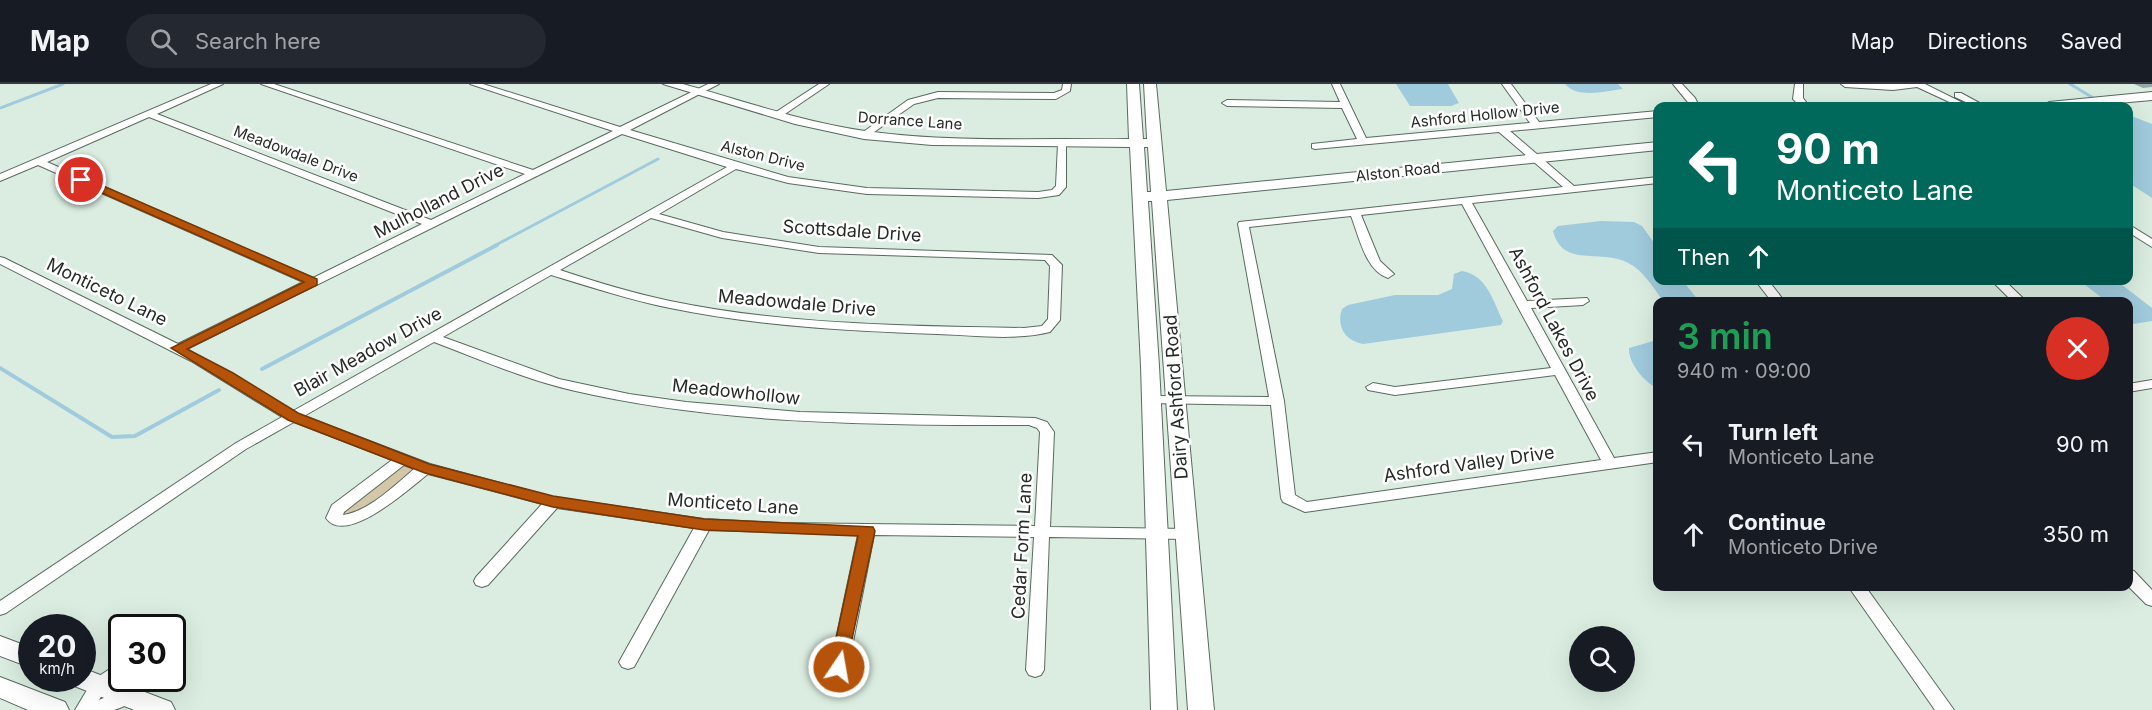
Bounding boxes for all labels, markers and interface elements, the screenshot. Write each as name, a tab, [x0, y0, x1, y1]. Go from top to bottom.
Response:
search box	[126, 14, 546, 68]
text: Map	[30, 24, 90, 58]
icon: search	[147, 25, 180, 58]
text: Search here	[195, 28, 321, 54]
text: Map	[1851, 29, 1894, 54]
text: Directions	[1927, 29, 2028, 54]
text: Saved	[2061, 29, 2122, 54]
street label: Ashford Hollow Drive	[1409, 97, 1560, 132]
street label: Dorrance Lane	[857, 107, 963, 134]
street label: Meadowdale Drive	[231, 121, 361, 186]
text: 90 m	[1776, 123, 1880, 174]
icon: left	[1677, 126, 1755, 204]
street label: Alston Drive	[719, 136, 807, 175]
pin	[55, 154, 106, 205]
street label: Alston Road	[1355, 158, 1441, 185]
street label: Mulholland Drive	[370, 159, 507, 242]
icon: arrive	[64, 163, 97, 196]
text: Monticeto Lane	[1776, 174, 1974, 207]
street label: Scottsdale Drive	[782, 215, 922, 246]
icon: ahead	[1742, 240, 1775, 273]
street label: Ashford Lakes Drive	[1505, 243, 1604, 404]
text: Then	[1677, 244, 1730, 270]
street label: Monticeto Lane	[43, 253, 171, 330]
street label: Meadowdale Drive	[717, 285, 877, 320]
street label: Blair Meadow Drive	[290, 302, 445, 401]
street label: Dairy Ashford Road	[1159, 314, 1192, 480]
text: 3 min	[1677, 314, 1773, 358]
button: close	[2046, 317, 2109, 380]
text: 940 m · 09:00	[1677, 359, 1811, 383]
street label: Meadowhollow	[671, 374, 801, 409]
text: Turn left	[1728, 419, 1818, 445]
icon: left	[1677, 428, 1710, 461]
text: 90 m	[2056, 431, 2109, 457]
street label: Ashford Valley Drive	[1382, 441, 1556, 486]
text: Monticeto Lane	[1728, 445, 1874, 469]
street label: Cedar Form Lane	[1007, 472, 1036, 620]
street label: Monticeto Lane	[667, 488, 799, 519]
text: Continue	[1728, 509, 1826, 535]
icon: ahead	[1677, 518, 1710, 551]
text: 350 m	[2043, 521, 2109, 547]
text: Monticeto Drive	[1728, 535, 1878, 559]
speed limit sign: 30	[108, 614, 186, 692]
map controls	[1569, 626, 1635, 692]
button: search	[1569, 626, 1635, 692]
text: 20	[37, 628, 77, 664]
position arrow	[807, 635, 871, 699]
text: km/h	[39, 659, 75, 678]

